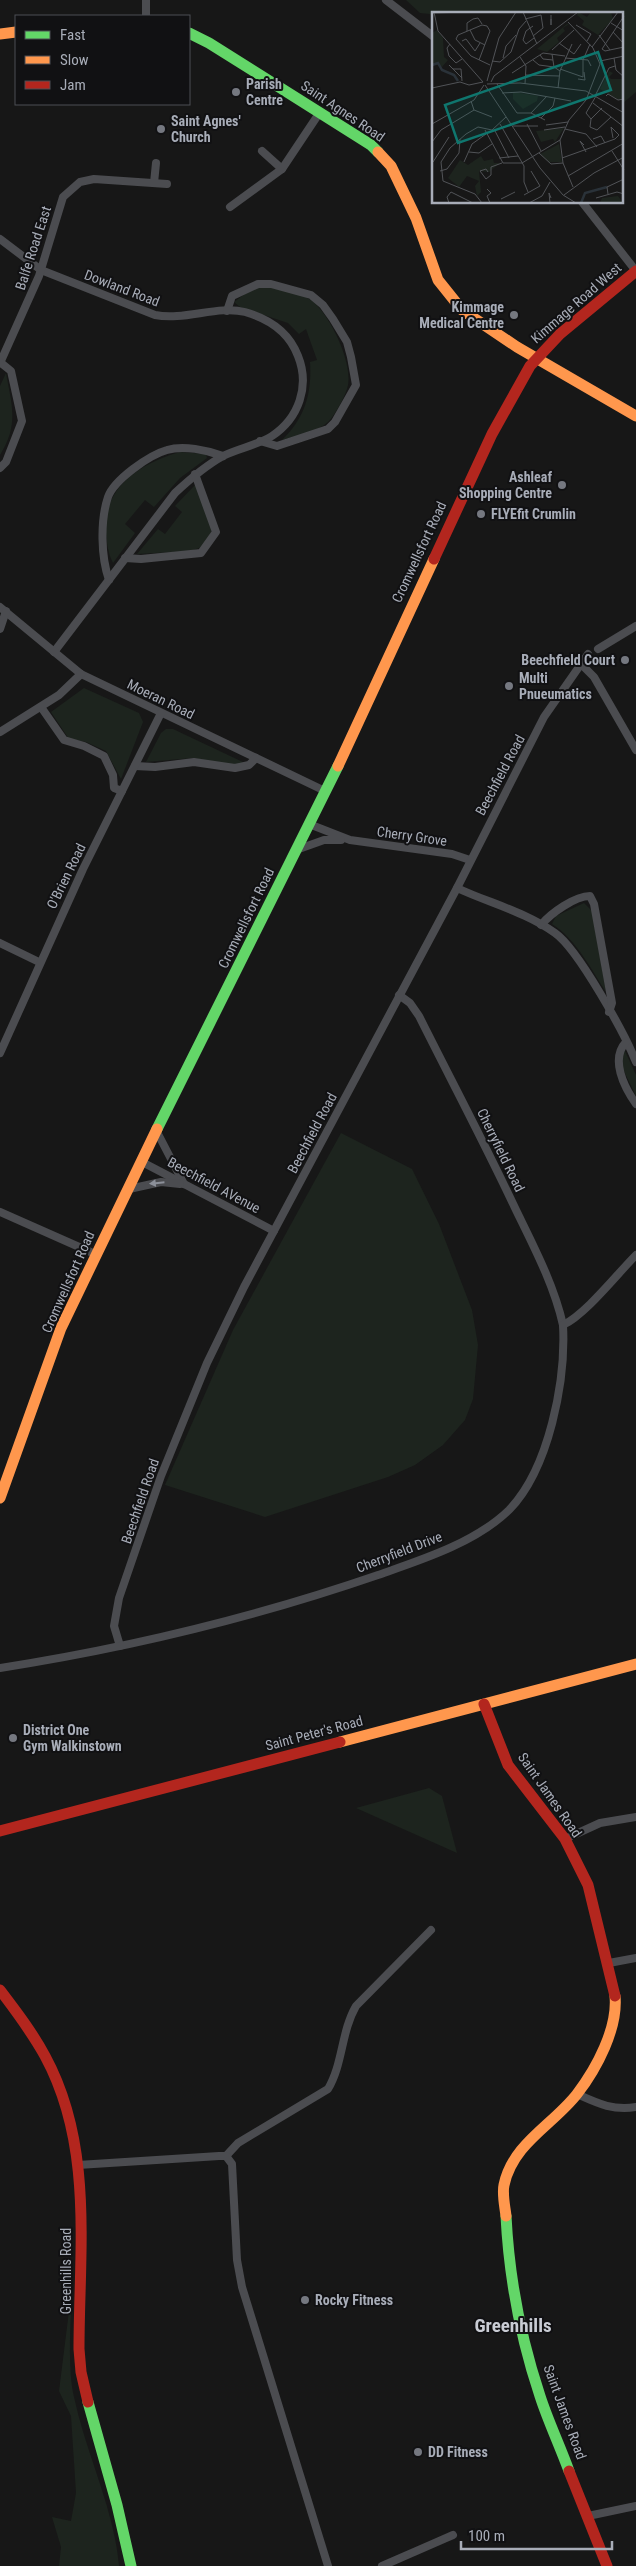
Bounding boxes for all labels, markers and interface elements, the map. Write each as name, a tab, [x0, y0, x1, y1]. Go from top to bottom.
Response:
inset map	[432, 12, 624, 204]
legend	[15, 15, 190, 105]
text: Fast	[60, 26, 85, 44]
text: Slow	[60, 51, 89, 69]
text: Jam	[60, 76, 86, 94]
place label: Parish Centre	[246, 76, 283, 108]
street label: Saint Agnes Road	[298, 77, 388, 145]
marker: Parish Centre	[230, 86, 242, 98]
place label: Saint Agnes' Church	[171, 113, 241, 145]
marker: Saint Agnes' Church	[155, 123, 167, 135]
street label: Balfe Road East	[12, 204, 54, 292]
street label: Kimmage Road West	[528, 260, 624, 346]
street label: Dowland Road	[82, 266, 162, 310]
place label: Kimmage Medical Centre	[419, 299, 504, 331]
marker: Kimmage Medical Centre	[508, 309, 520, 321]
place label: Ashleaf Shopping Centre	[459, 469, 552, 501]
marker: Ashleaf Shopping Centre	[556, 479, 568, 491]
street label: Cromwellsfort Road	[389, 499, 449, 605]
place label: FLYEfit Crumlin	[491, 506, 576, 522]
marker: FLYEfit Crumlin	[475, 508, 487, 520]
place label: Beechfield Court	[521, 652, 615, 668]
marker: Beechfield Court	[619, 654, 631, 666]
place label: Multi Pnueumatics	[519, 670, 592, 702]
street label: Moeran Road	[125, 676, 197, 722]
marker: Multi Pnueumatics	[503, 680, 515, 692]
street label: Beechfield Road	[472, 732, 528, 818]
street label: Cherry Grove	[376, 823, 449, 849]
street label: O'Brien Road	[43, 841, 89, 911]
street label: Cromwellsfort Road	[215, 865, 277, 971]
street label: Beechfield Road	[284, 1090, 340, 1176]
street label: Cherryfield Road	[474, 1106, 528, 1194]
street label: Beechfield AVenue	[165, 1154, 263, 1216]
one-way arrow	[148, 1179, 164, 1187]
street label: Cromwellsfort Road	[38, 1229, 98, 1335]
street label: Beechfield Road	[118, 1456, 162, 1546]
street label: Cherryfield Drive	[354, 1528, 445, 1576]
street label: Saint Peter's Road	[264, 1712, 364, 1754]
place label: District One Gym Walkinstown	[23, 1722, 122, 1754]
marker: District One Gym Walkinstown	[7, 1732, 19, 1744]
street label: Saint James Road	[515, 1750, 585, 1840]
street label: Greenhills Road	[58, 2228, 74, 2314]
place label: Rocky Fitness	[315, 2292, 393, 2308]
marker: Rocky Fitness	[299, 2294, 311, 2306]
district label: Greenhills	[474, 2314, 552, 2337]
street label: Saint James Road	[540, 2362, 590, 2462]
place label: DD Fitness	[428, 2444, 488, 2460]
marker: DD Fitness	[412, 2446, 424, 2458]
scale bar	[461, 2518, 612, 2550]
text: 100 m	[468, 2527, 505, 2545]

